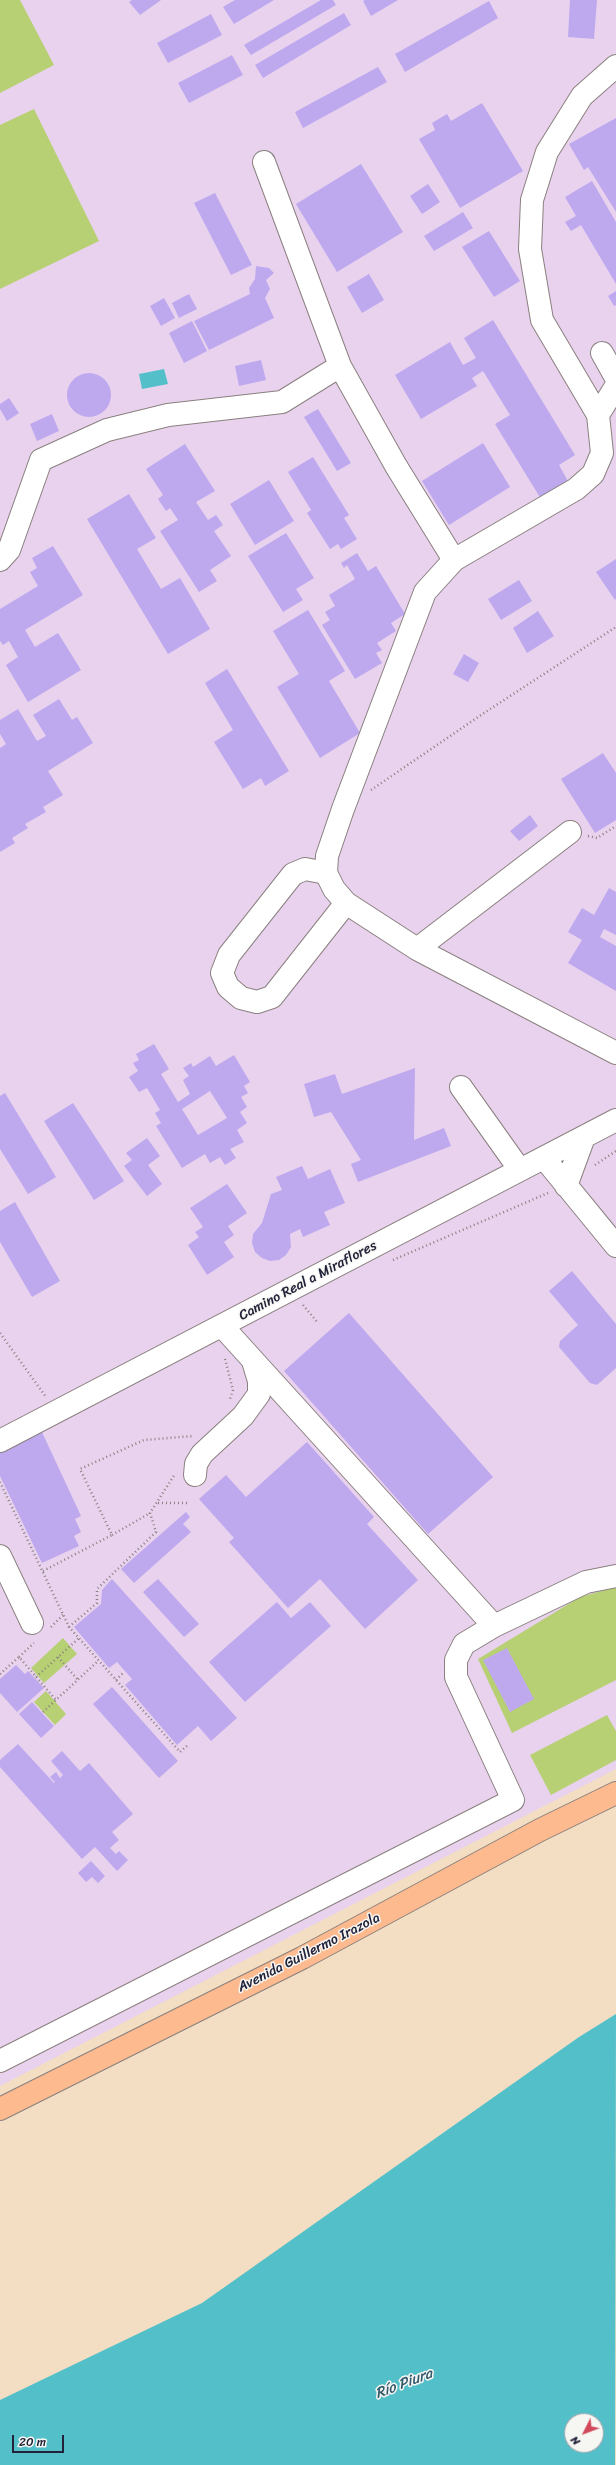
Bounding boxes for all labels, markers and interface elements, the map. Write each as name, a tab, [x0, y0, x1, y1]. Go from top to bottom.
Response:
street label: Camino Real a Miraflores	[236, 1237, 380, 1325]
street label: Avenida Guillermo Irazola	[235, 1910, 383, 1996]
water label: Río Piura	[373, 2365, 435, 2403]
north arrow	[564, 2413, 604, 2453]
scale bar	[14, 2427, 66, 2453]
text: 20 m	[19, 2431, 46, 2453]
text: N	[566, 2432, 585, 2450]

